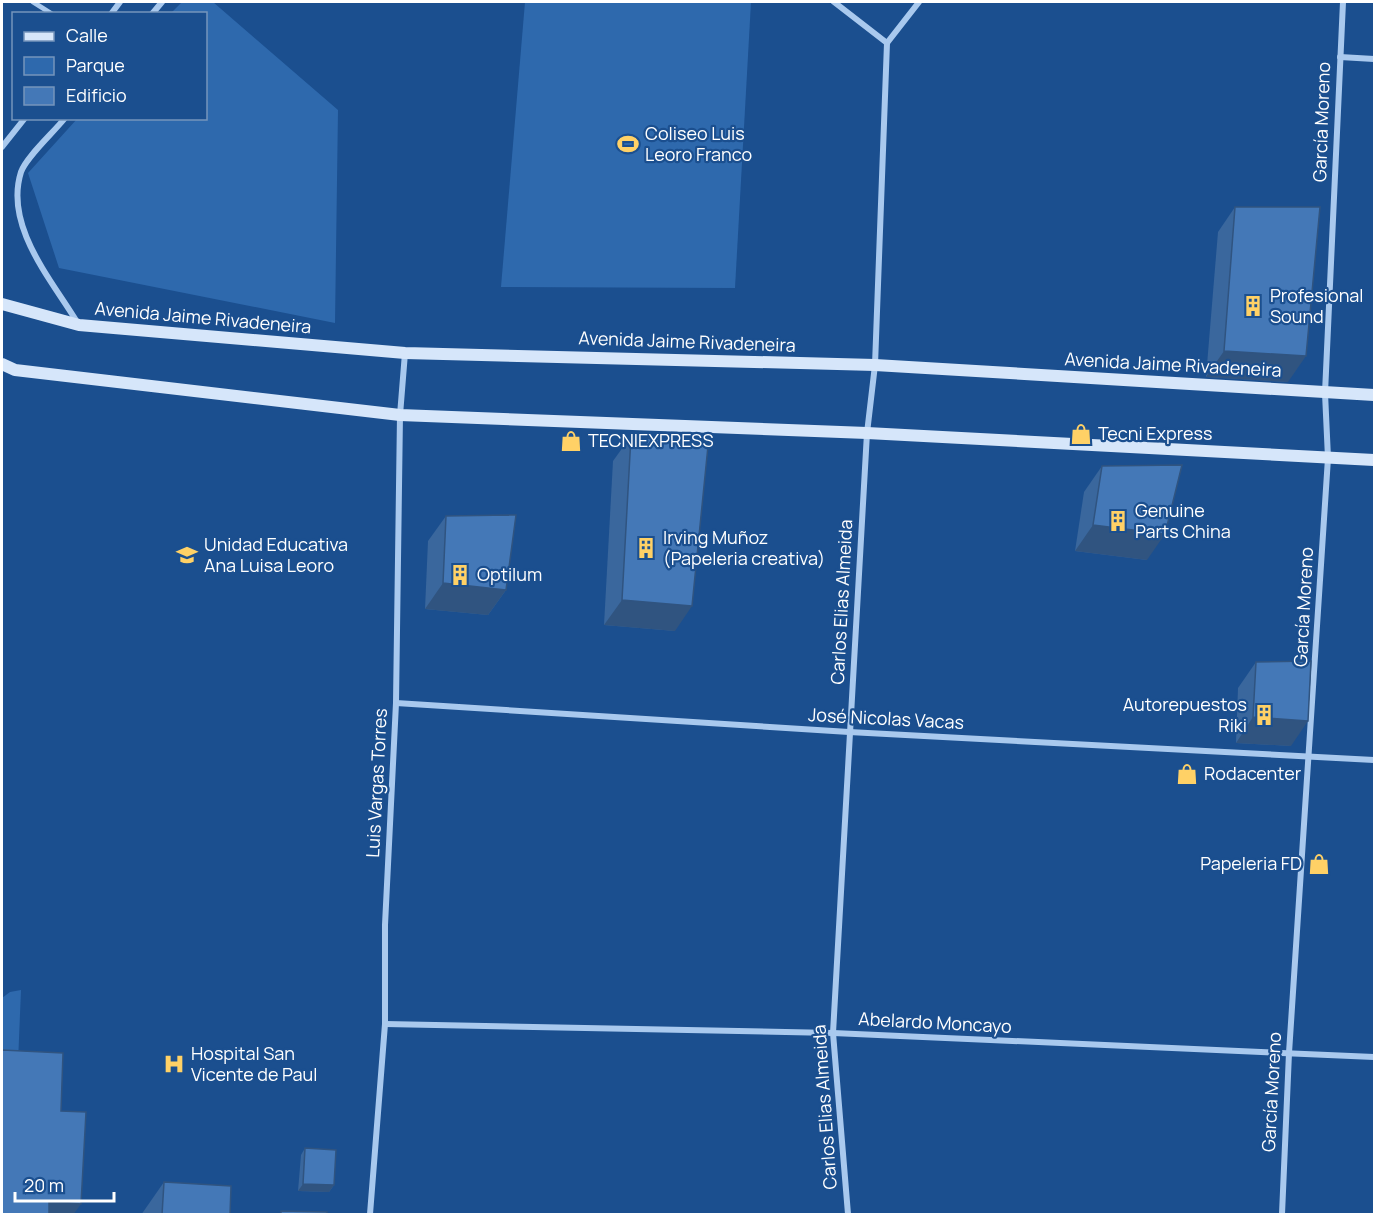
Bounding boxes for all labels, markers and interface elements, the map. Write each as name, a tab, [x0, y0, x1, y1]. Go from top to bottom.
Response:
legend	[12, 12, 207, 120]
text: Calle	[66, 23, 108, 47]
text: Parque	[66, 53, 125, 77]
street label: García Moreno	[1307, 62, 1335, 182]
text: Edificio	[66, 83, 127, 107]
place label: Coliseo Luis Leoro Franco	[645, 121, 752, 166]
sports icon: Coliseo Luis Leoro Franco	[616, 132, 640, 156]
place label: Profesional Sound	[1270, 283, 1364, 328]
building icon: Profesional Sound	[1241, 294, 1265, 318]
street label: Avenida Jaime Rivadeneira	[94, 296, 312, 338]
street label: Avenida Jaime Rivadeneira	[578, 325, 796, 357]
street label: Avenida Jaime Rivadeneira	[1064, 346, 1282, 382]
place label: Tecni Express	[1098, 421, 1212, 445]
shop icon: Tecni Express	[1069, 422, 1093, 446]
place label: TECNIEXPRESS	[588, 428, 714, 452]
shop icon: TECNIEXPRESS	[559, 429, 583, 453]
place label: Genuine Parts China	[1135, 498, 1231, 543]
building icon: Genuine Parts China	[1106, 509, 1130, 533]
street label: Carlos Elias Almeida	[825, 519, 857, 685]
place label: Irving Muñoz (Papeleria creativa)	[663, 525, 825, 570]
place label: Unidad Educativa Ana Luisa Leoro	[204, 532, 348, 577]
building icon: Irving Muñoz (Papeleria creativa)	[634, 536, 658, 560]
school or university icon: Unidad Educativa Ana Luisa Leoro	[175, 543, 199, 567]
street label: García Moreno	[1288, 546, 1318, 668]
place label: Optilum	[477, 562, 542, 586]
building icon: Optilum	[448, 563, 472, 587]
place label: Autorepuestos Riki	[1123, 692, 1247, 737]
street label: José Nicolas Vacas	[808, 702, 965, 734]
building icon: Autorepuestos Riki	[1252, 703, 1276, 727]
street label: Luis Vargas Torres	[360, 708, 392, 858]
place label: Rodacenter	[1204, 761, 1302, 785]
shop icon: Rodacenter	[1175, 762, 1199, 786]
place label: Papeleria FD	[1200, 851, 1302, 875]
shop icon: Papeleria FD	[1307, 852, 1331, 876]
street label: Abelardo Moncayo	[858, 1006, 1012, 1038]
street label: Carlos Elias Almeida	[806, 1024, 842, 1190]
street label: García Moreno	[1256, 1031, 1286, 1153]
place label: Hospital San Vicente de Paul	[191, 1041, 317, 1086]
hospital icon: Hospital San Vicente de Paul	[162, 1052, 186, 1076]
scale bar	[15, 1165, 114, 1203]
text: 20 m	[24, 1173, 64, 1197]

